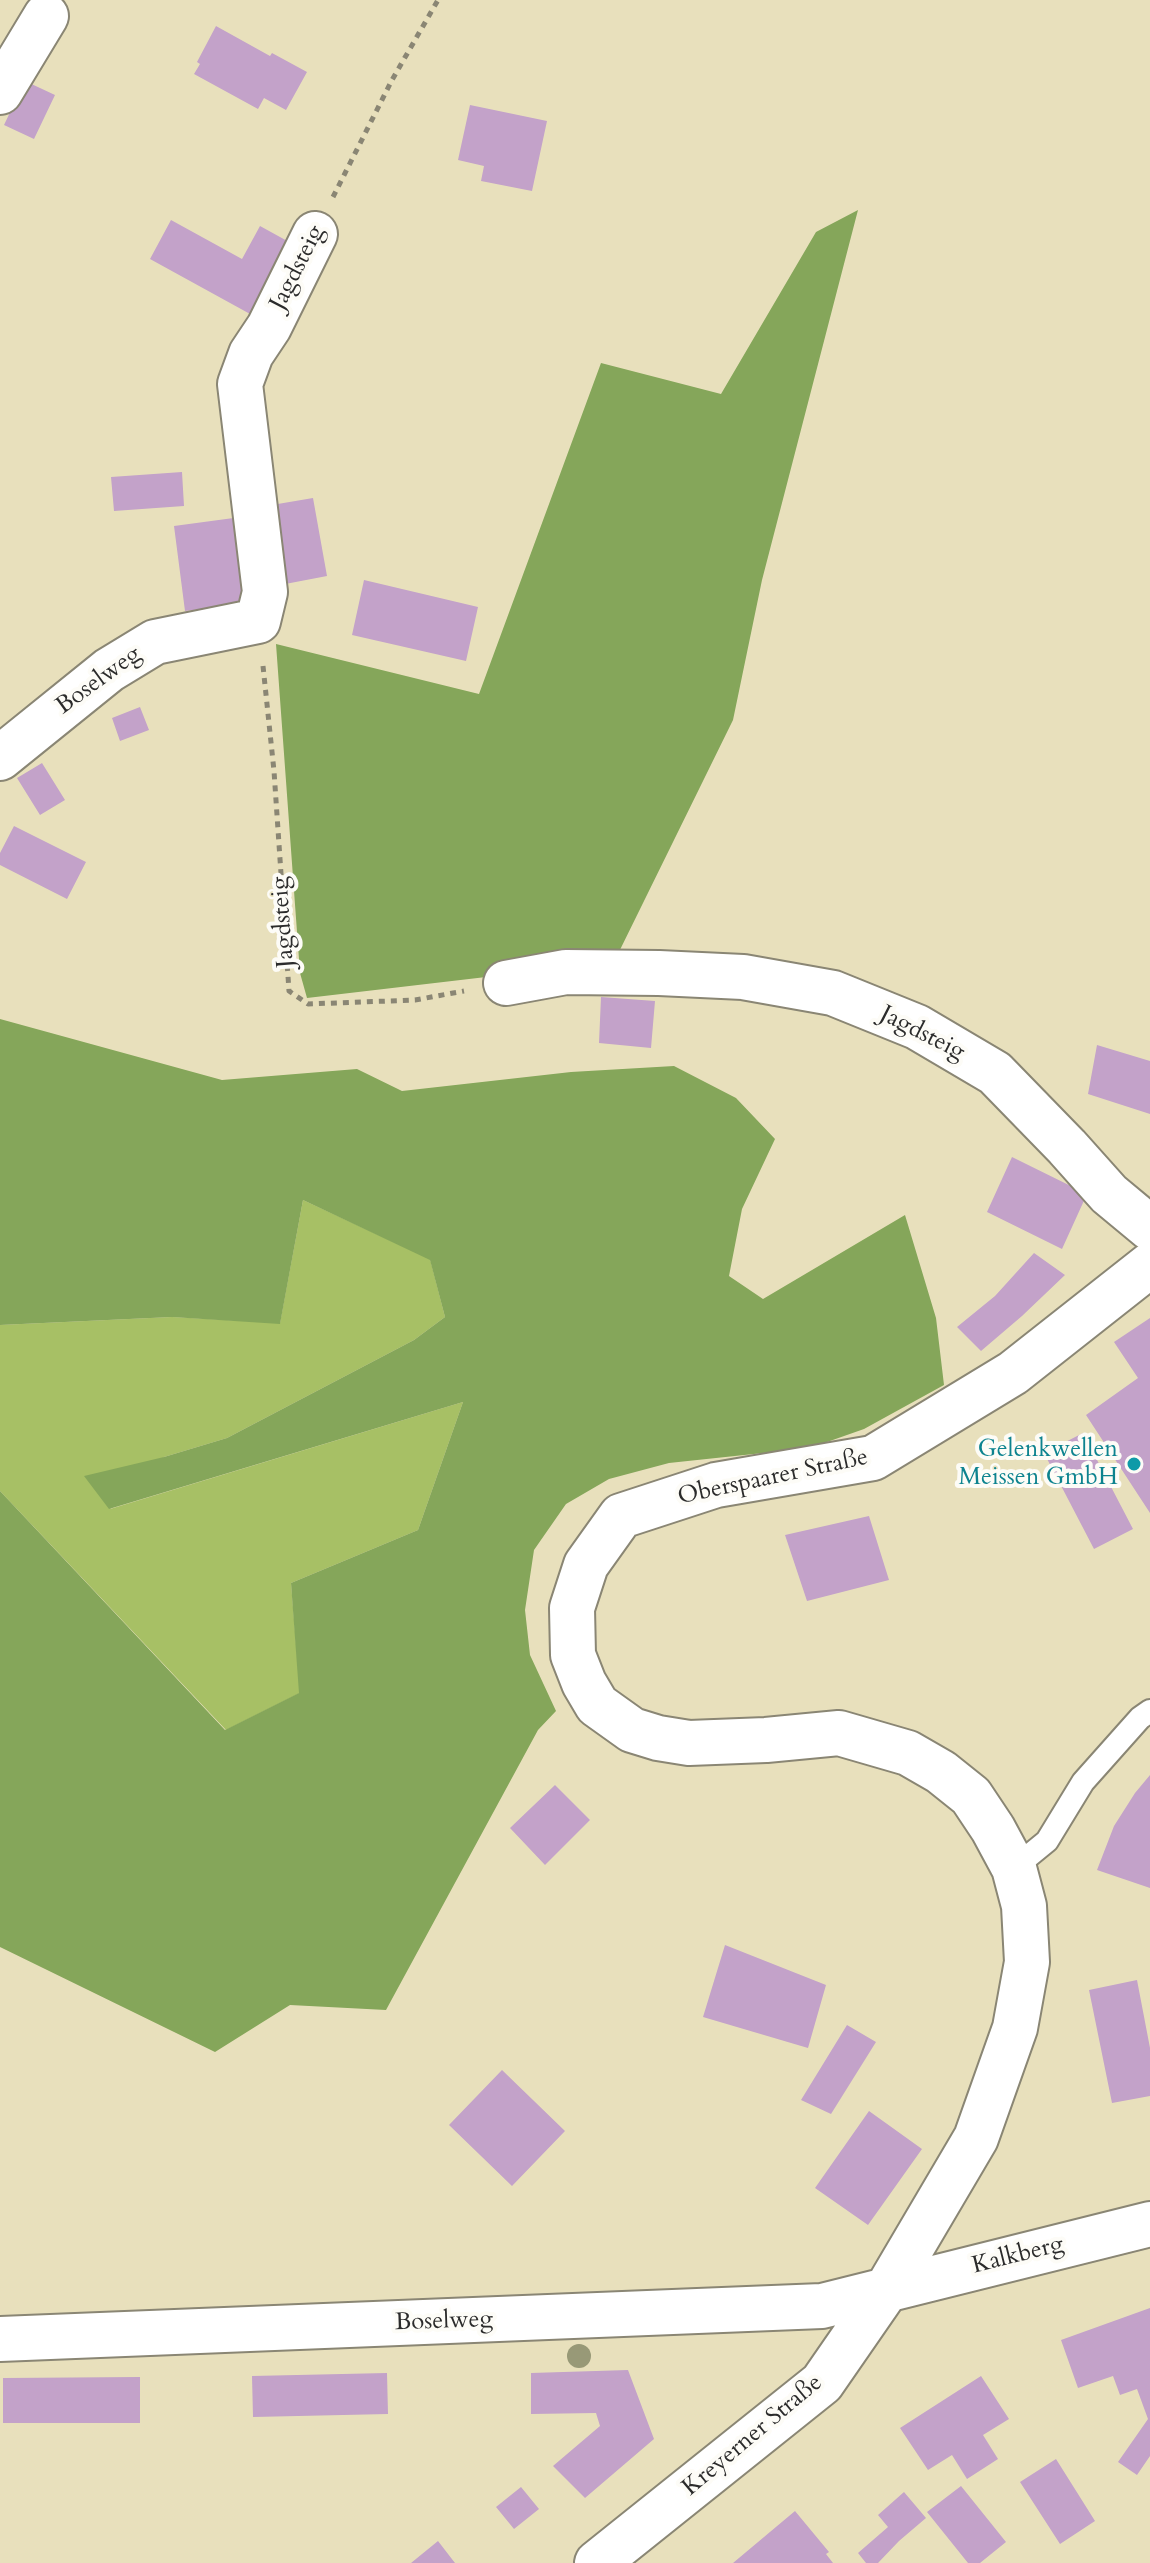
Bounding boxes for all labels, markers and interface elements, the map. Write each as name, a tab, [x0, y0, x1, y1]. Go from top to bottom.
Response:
street label: Jagdsteig	[264, 221, 332, 315]
street label: Boselweg	[51, 641, 147, 721]
street label: Jagdsteig	[266, 875, 302, 969]
street label: Jagdsteig	[875, 1000, 969, 1068]
place label: Gelenkwellen Meissen GmbH	[958, 1436, 1118, 1492]
street label: Oberspaarer Straße	[675, 1444, 871, 1512]
marker: Gelenkwellen Meissen GmbH	[1125, 1455, 1143, 1473]
street label: Kalkberg	[969, 2231, 1067, 2281]
street label: Boselweg	[395, 2306, 493, 2338]
street label: Kreyerner Straße	[677, 2369, 829, 2503]

